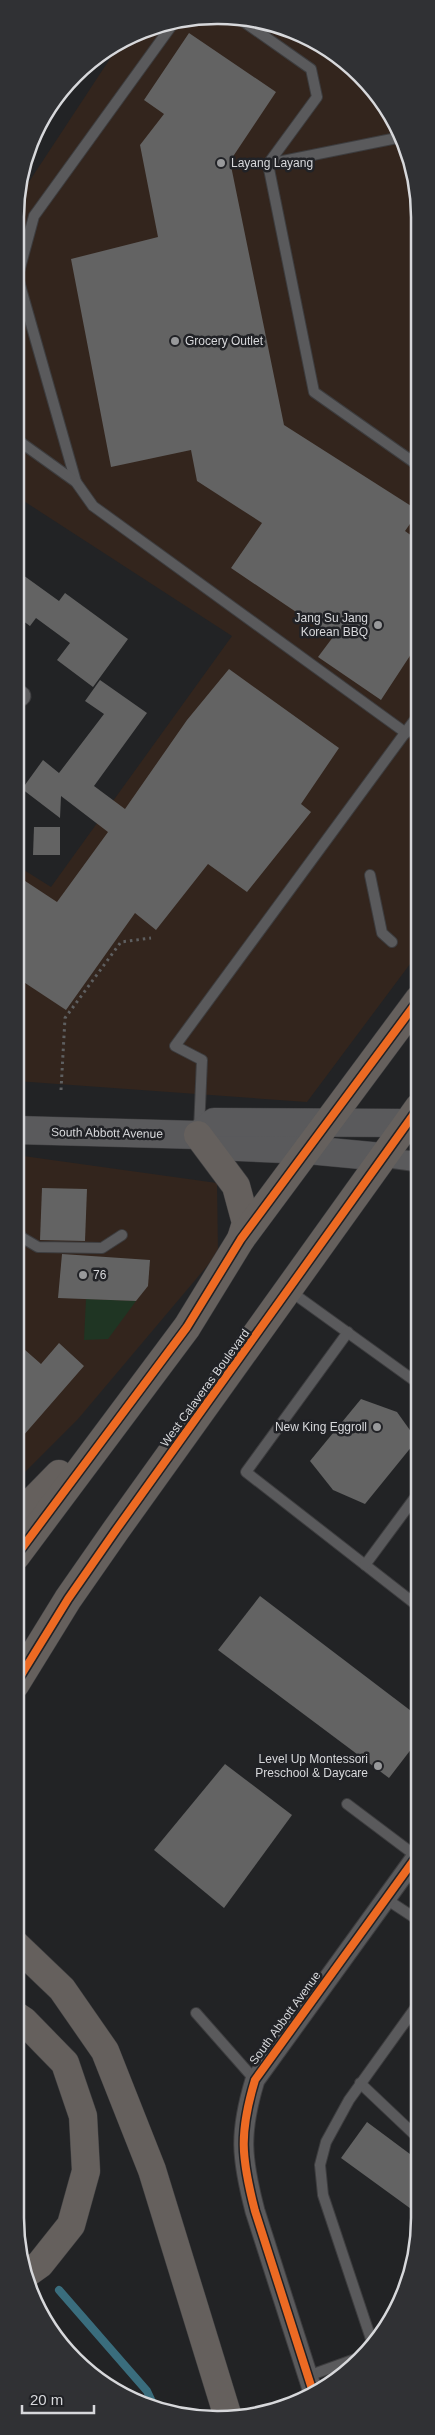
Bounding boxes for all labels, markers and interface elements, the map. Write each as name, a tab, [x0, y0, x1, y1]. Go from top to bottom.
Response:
place label: Layang Layang	[231, 156, 313, 170]
marker: Layang Layang	[215, 157, 227, 169]
place label: Grocery Outlet	[185, 334, 264, 348]
marker: Grocery Outlet	[169, 335, 181, 347]
place label: Jang Su Jang Korean BBQ	[295, 611, 368, 639]
marker: Jang Su Jang Korean BBQ	[372, 619, 384, 631]
street label: South Abbott Avenue	[51, 1125, 163, 1141]
place label: 76	[93, 1268, 107, 1282]
marker: 76	[77, 1269, 89, 1281]
street label: West Calaveras Boulevard	[158, 1327, 252, 1449]
place label: New King Eggroll	[275, 1420, 367, 1434]
marker: New King Eggroll	[371, 1421, 383, 1433]
place label: Level Up Montessori Preschool & Daycare	[255, 1752, 368, 1780]
marker: Level Up Montessori Preschool & Daycare	[372, 1760, 384, 1772]
street label: South Abbott Avenue	[246, 1968, 324, 2067]
scale bar	[22, 2382, 95, 2414]
text: 20 m	[30, 2391, 63, 2408]

